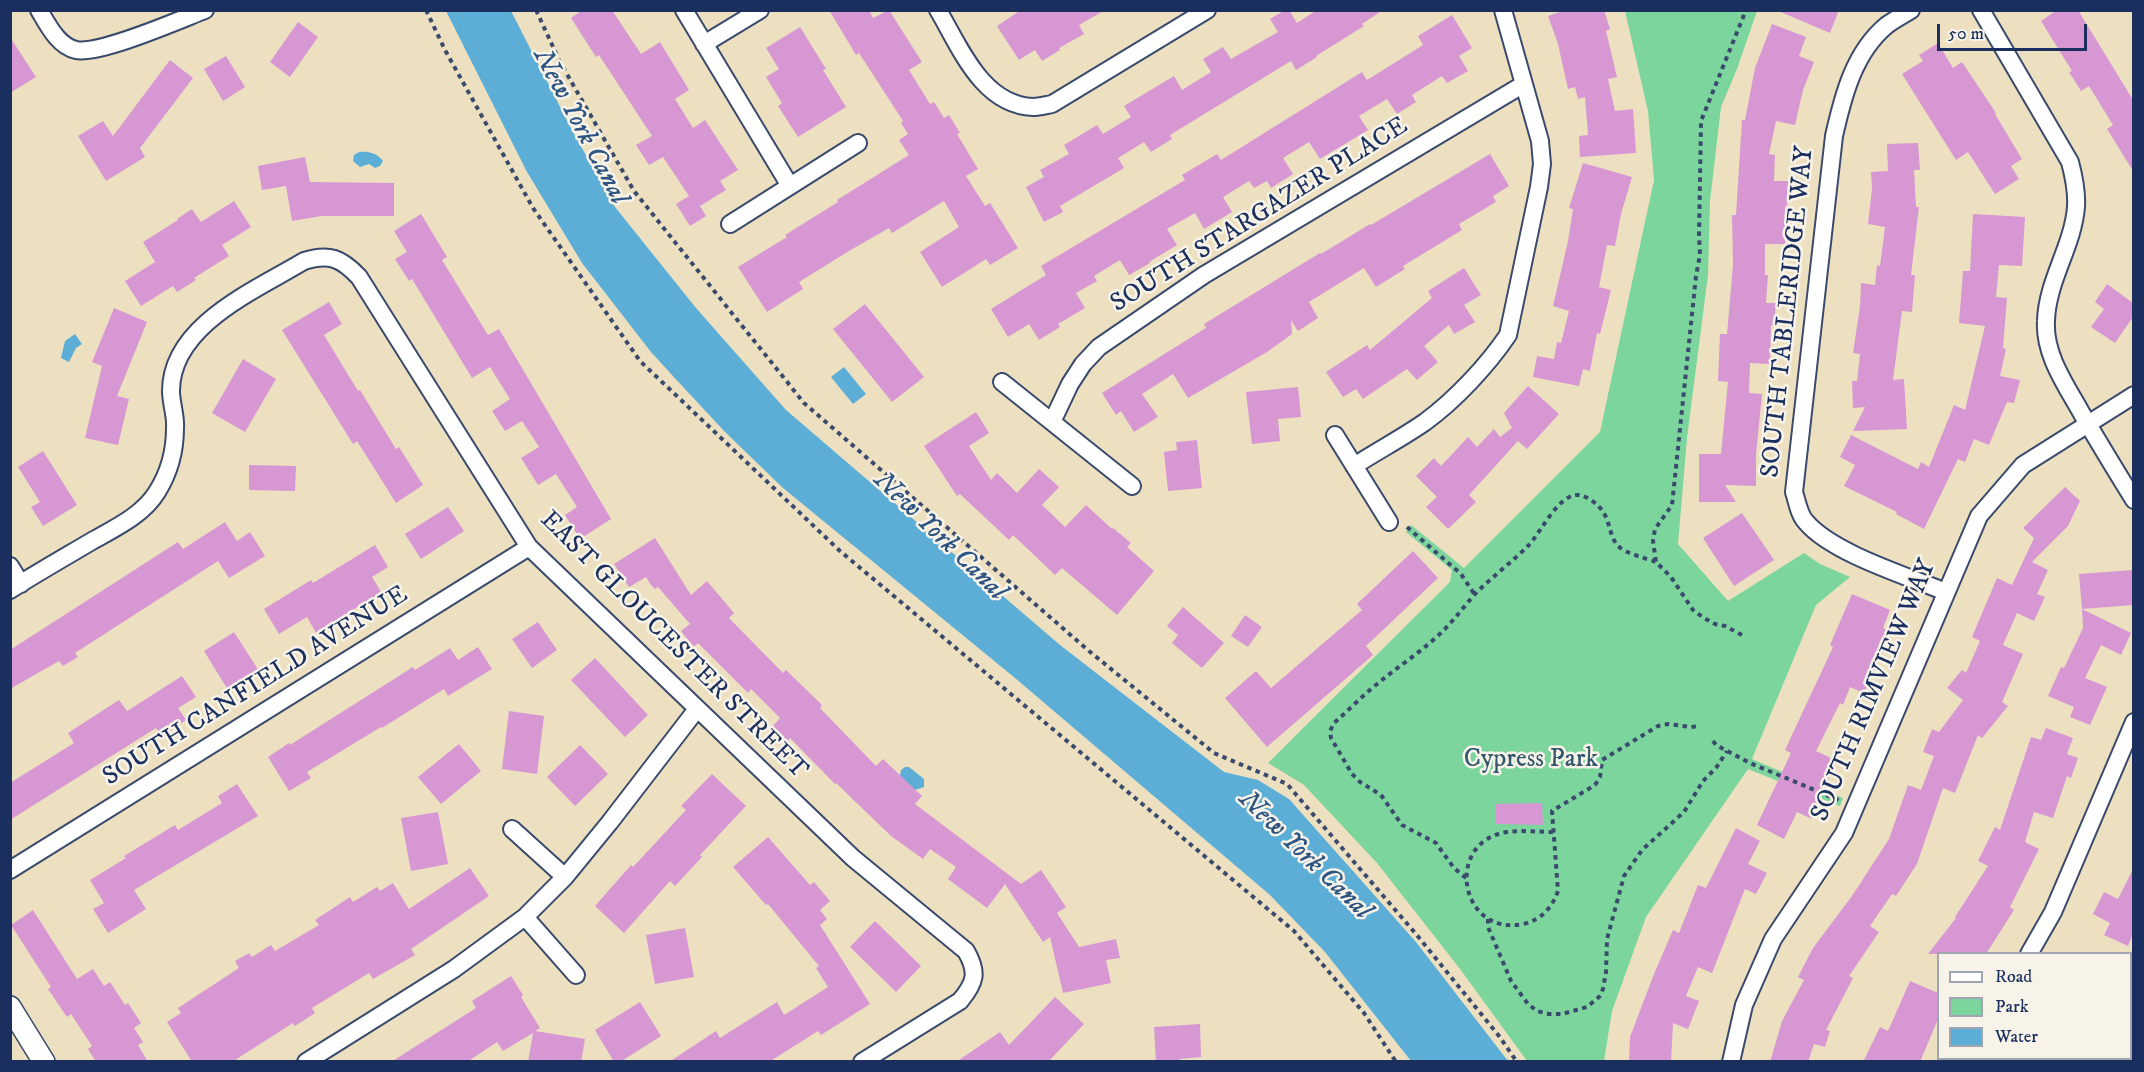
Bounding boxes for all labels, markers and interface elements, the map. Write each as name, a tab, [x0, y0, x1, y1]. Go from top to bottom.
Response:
scale bar	[1940, 12, 2090, 50]
text: 50 m	[1948, 23, 1984, 45]
water label: New York Canal	[524, 43, 634, 211]
street label: SOUTH STARGAZER PLACE	[1106, 112, 1414, 320]
street label: SOUTH TABLERIDGE WAY	[1756, 145, 1822, 479]
water label: New York Canal	[866, 466, 1012, 608]
street label: EAST GLOUCESTER STREET	[532, 505, 814, 787]
street label: SOUTH RIMVIEW WAY	[1806, 555, 1944, 827]
street label: SOUTH CANFIELD AVENUE	[98, 580, 414, 794]
park label: Cypress Park	[1464, 745, 1598, 777]
water label: New York Canal	[1231, 785, 1377, 927]
legend	[1937, 952, 2132, 1060]
text: Road	[1995, 966, 2032, 988]
text: Park	[1995, 996, 2029, 1018]
text: Water	[1995, 1026, 2038, 1048]

